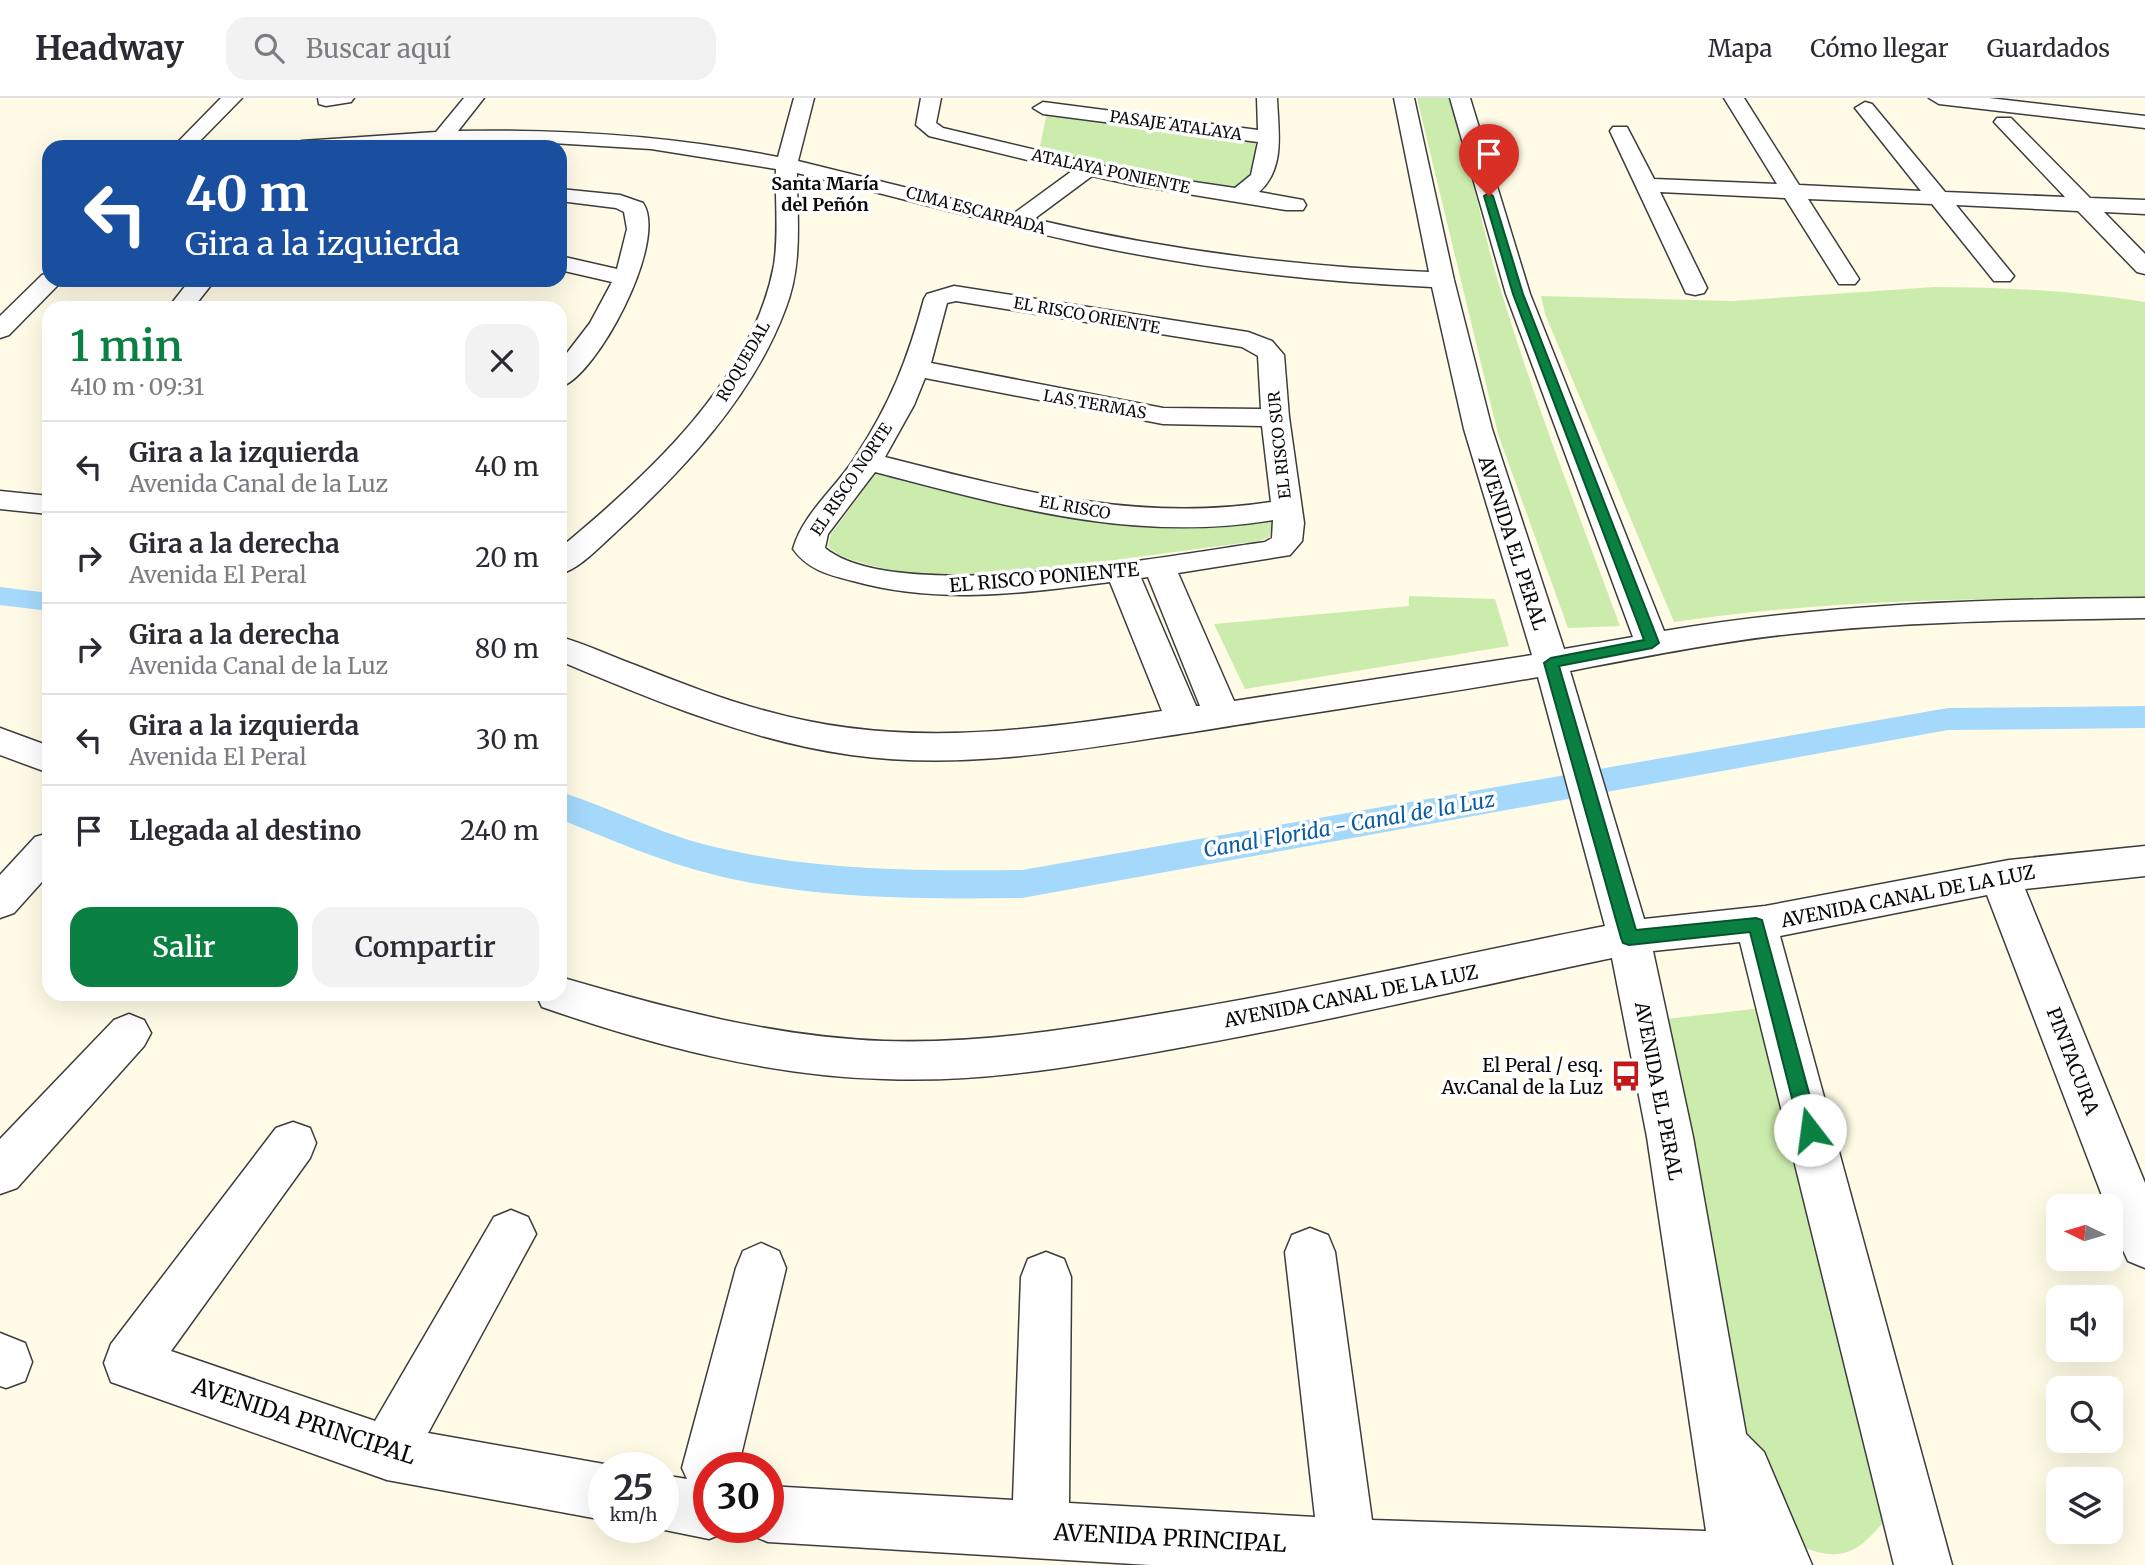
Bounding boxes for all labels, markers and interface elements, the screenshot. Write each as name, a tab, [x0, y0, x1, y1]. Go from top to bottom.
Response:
search box	[226, 17, 716, 80]
text: Headway	[35, 28, 184, 69]
icon: search	[250, 29, 288, 67]
text: Buscar aquí	[306, 32, 451, 65]
text: Mapa	[1708, 33, 1772, 64]
text: Cómo llegar	[1810, 33, 1949, 64]
text: Guardados	[1987, 33, 2110, 64]
street label: PASAJE ATALAYA	[1109, 106, 1244, 144]
pin	[1459, 124, 1519, 196]
icon: arrive	[1470, 135, 1508, 173]
street label: ATALAYA PONIENTE	[1029, 144, 1193, 198]
text: 40 m	[185, 163, 309, 224]
icon: left	[70, 168, 161, 259]
district label: Santa María del Peñón	[771, 172, 879, 216]
street label: CIMA ESCARPADA	[904, 182, 1049, 238]
text: Gira a la izquierda	[185, 224, 460, 264]
street label: EL RISCO ORIENTE	[1012, 292, 1163, 338]
street label: ROQUEDAL	[712, 317, 774, 405]
text: 1 min	[70, 320, 183, 372]
button: close	[465, 324, 539, 398]
text: 410 m · 09:31	[70, 372, 204, 401]
street label: LAS TERMAS	[1042, 385, 1148, 423]
street label: EL RISCO SUR	[1263, 389, 1295, 500]
street label: EL RISCO NORTE	[806, 418, 897, 539]
text: Gira a la izquierda	[129, 436, 359, 469]
icon: left	[70, 448, 108, 486]
text: 40 m	[475, 450, 539, 483]
street label: AVENIDA EL PERAL	[1473, 452, 1553, 633]
text: Avenida Canal de la Luz	[129, 469, 388, 498]
street label: EL RISCO	[1038, 491, 1113, 523]
text: Gira a la derecha	[129, 527, 340, 560]
icon: right	[70, 539, 108, 577]
text: 20 m	[475, 541, 539, 574]
street label: EL RISCO PONIENTE	[948, 557, 1140, 597]
text: Avenida El Peral	[129, 560, 307, 589]
text: Gira a la derecha	[129, 618, 340, 651]
icon: right	[70, 630, 108, 668]
text: 80 m	[475, 632, 539, 665]
text: Avenida Canal de la Luz	[129, 651, 388, 680]
text: Gira a la izquierda	[129, 709, 359, 742]
icon: left	[70, 721, 108, 759]
text: 30 m	[476, 723, 539, 756]
text: Avenida El Peral	[129, 742, 307, 771]
water label: Canal Florida - Canal de la Luz	[1201, 786, 1497, 863]
icon: arrive	[70, 812, 108, 850]
text: Llegada al destino	[129, 814, 361, 847]
text: 240 m	[460, 814, 539, 847]
street label: AVENIDA CANAL DE LA LUZ	[1778, 860, 2037, 933]
button: Salir	[70, 907, 298, 987]
button: Compartir	[312, 907, 539, 987]
street label: AVENIDA CANAL DE LA LUZ	[1221, 960, 1480, 1033]
street label: AVENIDA EL PERAL	[1630, 999, 1688, 1183]
street label: PINTACURA	[2042, 1004, 2105, 1119]
place label: El Peral / esq. Av.Canal de la Luz	[1441, 1053, 1603, 1099]
bus stop icon: El Peral / esq. Av.Canal de la Luz	[1609, 1059, 1643, 1093]
position arrow	[1773, 1093, 1847, 1167]
north arrow	[2046, 1194, 2123, 1270]
map controls	[2046, 1194, 2123, 1544]
button: sound	[2046, 1285, 2123, 1362]
street label: AVENIDA PRINCIPAL	[188, 1370, 419, 1470]
button: search	[2046, 1376, 2123, 1453]
speed limit sign: 30	[693, 1452, 784, 1543]
text: 25	[613, 1466, 654, 1510]
button: layers	[2046, 1467, 2123, 1544]
text: km/h	[610, 1503, 657, 1526]
street label: AVENIDA PRINCIPAL	[1052, 1517, 1287, 1558]

